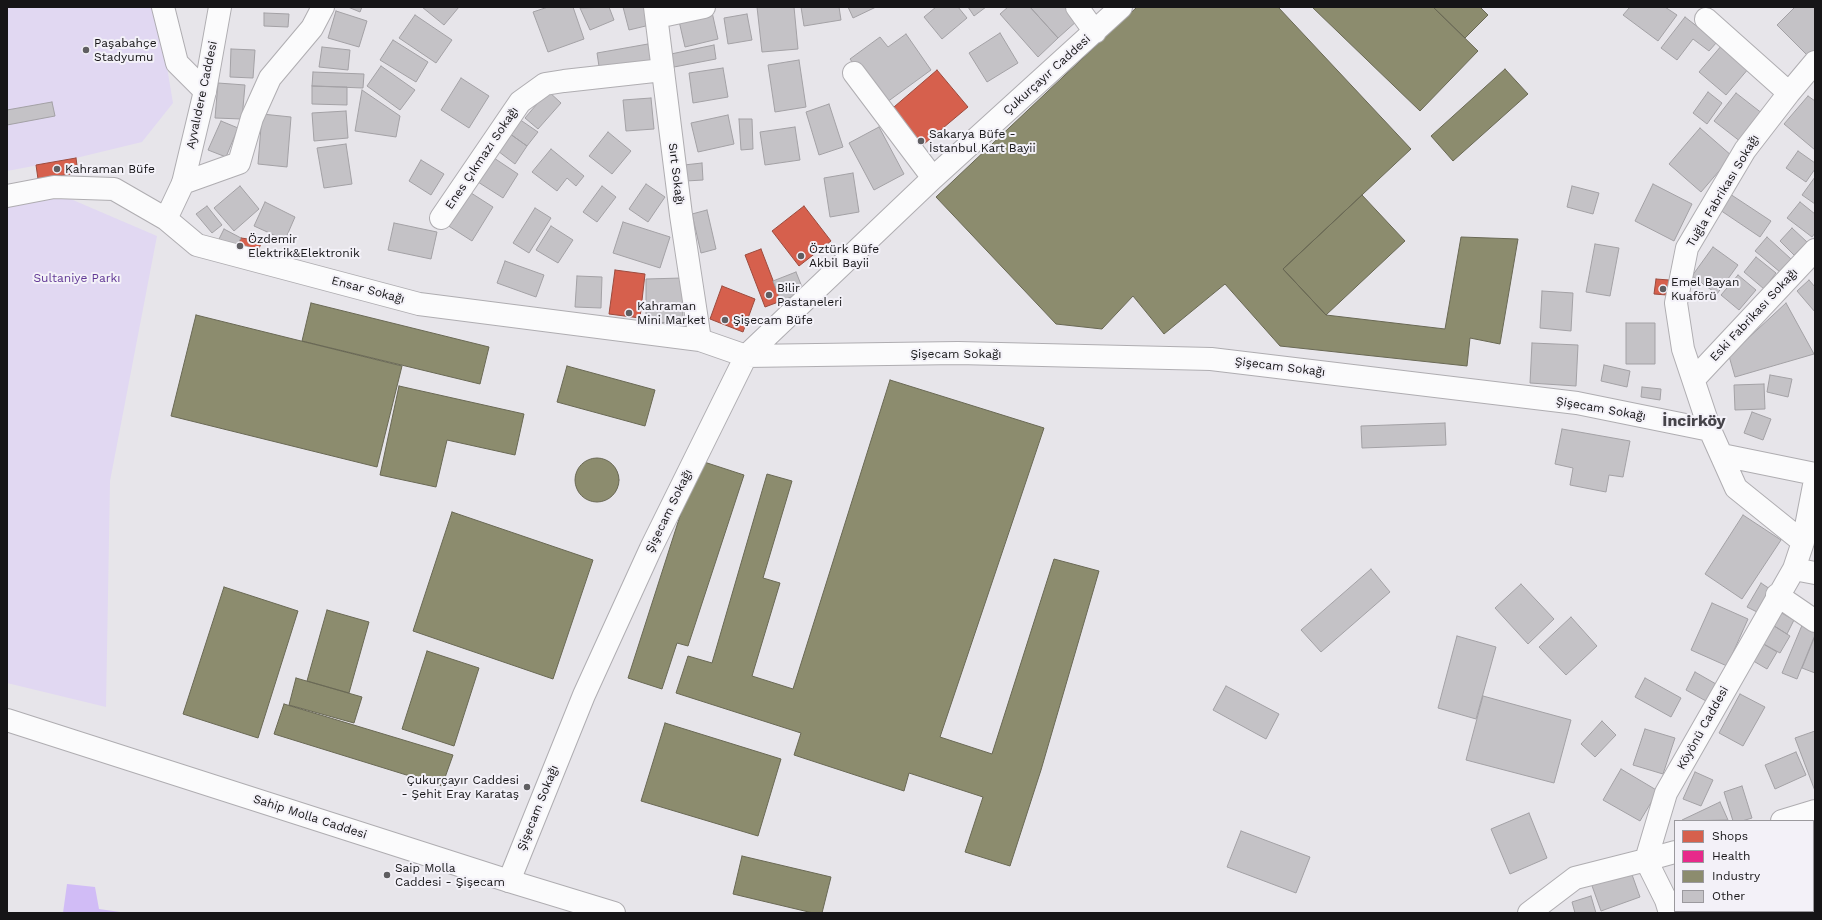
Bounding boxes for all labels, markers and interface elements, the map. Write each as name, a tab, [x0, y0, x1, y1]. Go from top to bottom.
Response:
street label: Çukurçayır Caddesi	[1000, 32, 1094, 118]
place label: Paşabahçe Stadyumu	[94, 36, 157, 64]
street label: Ayvalıdere Caddesi	[184, 40, 220, 150]
marker: Paşabahçe Stadyumu	[81, 45, 91, 55]
street label: Enes Çıkmazı Sokağı	[442, 104, 522, 212]
place label: Sakarya Büfe - İstanbul Kart Bayii	[929, 127, 1036, 155]
street label: Tuğla Fabrikası Sokağı	[1684, 132, 1762, 250]
marker: Sakarya Büfe - İstanbul Kart Bayii	[916, 136, 926, 146]
street label: Sırt Sokağı	[665, 142, 687, 206]
place label: Kahraman Büfe	[65, 162, 155, 176]
marker: Kahraman Büfe	[52, 164, 62, 174]
place label: Özdemir Elektrik&Elektronik	[248, 232, 360, 260]
marker: Özdemir Elektrik&Elektronik	[235, 241, 245, 251]
place label: Öztürk Büfe Akbil Bayii	[809, 242, 879, 270]
marker: Öztürk Büfe Akbil Bayii	[796, 251, 806, 261]
street label: Eski Fabrikası Sokağı	[1707, 265, 1801, 365]
park label: Sultaniye Parkı	[33, 271, 121, 285]
street label: Ensar Sokağı	[330, 273, 406, 307]
place label: Emel Bayan Kuaförü	[1671, 275, 1739, 303]
place label: Bilir Pastaneleri	[777, 281, 842, 309]
marker: Emel Bayan Kuaförü	[1658, 284, 1668, 294]
marker: Bilir Pastaneleri	[764, 290, 774, 300]
place label: Kahraman Mini Market	[637, 299, 705, 327]
marker: Kahraman Mini Market	[624, 308, 634, 318]
place label: Şişecam Büfe	[733, 313, 813, 327]
marker: Şişecam Büfe	[720, 315, 730, 325]
street label: Şişecam Sokağı	[910, 347, 1002, 361]
street label: Şişecam Sokağı	[1234, 354, 1326, 380]
street label: Şişecam Sokağı	[1555, 394, 1647, 424]
district label: İncirköy	[1662, 411, 1726, 431]
street label: Şişecam Sokağı	[643, 467, 695, 555]
street label: Köyönü Caddesi	[1674, 684, 1732, 772]
street label: Şişecam Sokağı	[514, 763, 562, 853]
place label: Çukurçayır Caddesi - Şehit Eray Karataş	[401, 773, 519, 801]
marker: Çukurçayır Caddesi - Şehit Eray Karataş	[522, 782, 532, 792]
street label: Sahip Molla Caddesi	[251, 792, 369, 842]
legend	[1674, 820, 1814, 912]
text: Shops	[1712, 829, 1748, 843]
text: Health	[1712, 849, 1750, 863]
place label: Saip Molla Caddesi - Şişecam	[395, 861, 505, 889]
text: Industry	[1712, 869, 1760, 883]
marker: Saip Molla Caddesi - Şişecam	[382, 870, 392, 880]
text: Other	[1712, 889, 1745, 903]

